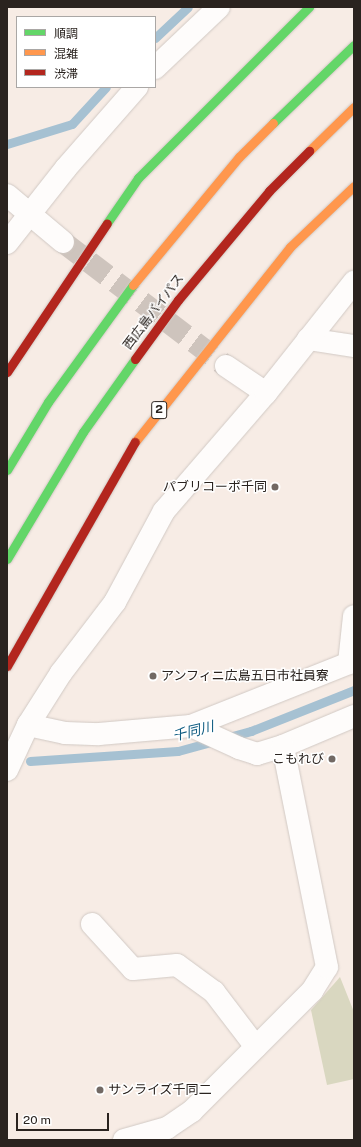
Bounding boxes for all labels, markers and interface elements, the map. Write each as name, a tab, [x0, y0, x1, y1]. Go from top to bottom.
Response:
legend	[16, 16, 156, 88]
text: 順調	[54, 27, 78, 41]
text: 混雑	[54, 47, 78, 61]
text: 渋滞	[54, 67, 78, 81]
street label: 西広島バイパス	[120, 271, 188, 353]
road number: 2	[151, 400, 167, 420]
place label: パブリコーポ千同	[163, 479, 267, 495]
marker: パブリコーポ千同	[270, 482, 280, 492]
place label: アンフィニ広島五日市社員寮	[161, 668, 330, 684]
marker: アンフィニ広島五日市社員寮	[148, 671, 158, 681]
water label: 千同川	[171, 718, 215, 744]
place label: こもれび	[272, 751, 324, 767]
marker: こもれび	[327, 754, 337, 764]
place label: サンライズ千同二	[108, 1082, 212, 1098]
marker: サンライズ千同二	[95, 1085, 105, 1095]
scale bar	[18, 1105, 111, 1131]
text: 20 m	[23, 1113, 51, 1127]

